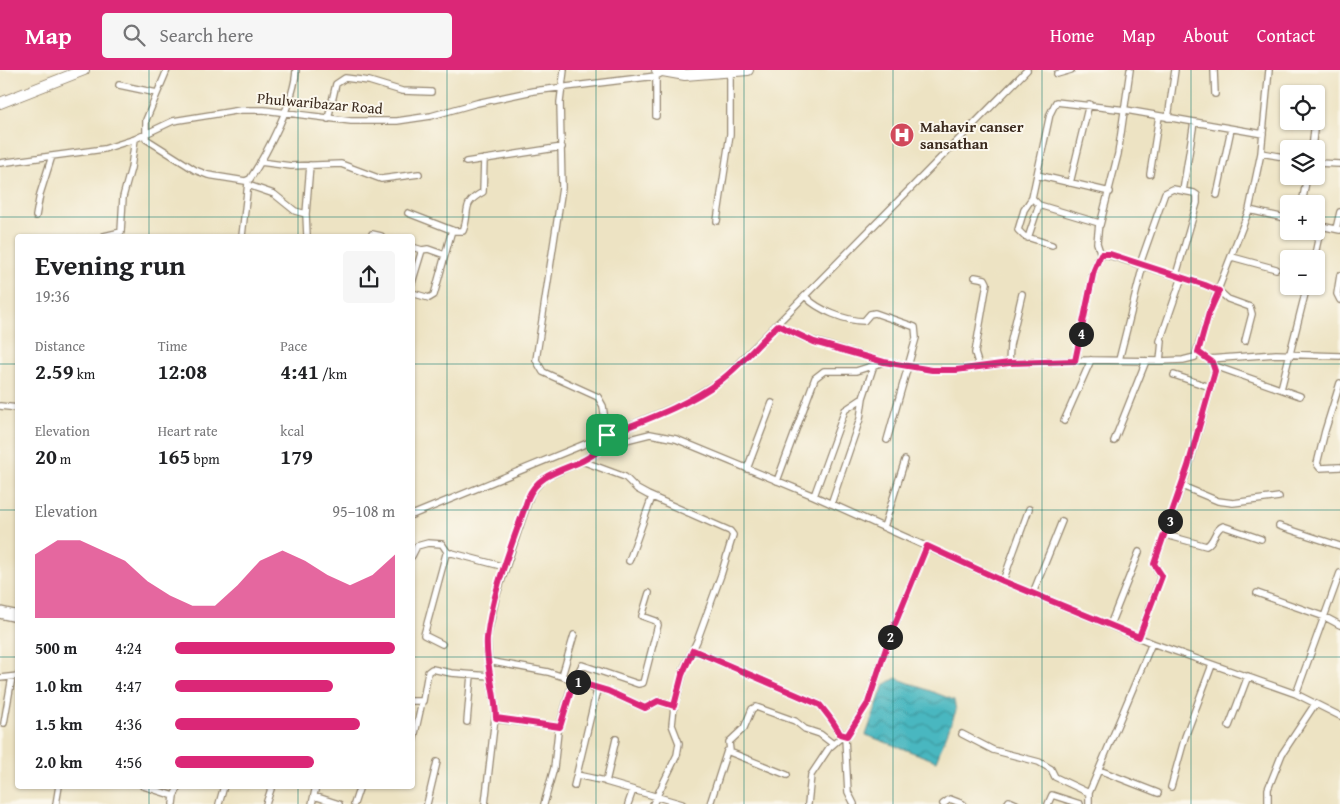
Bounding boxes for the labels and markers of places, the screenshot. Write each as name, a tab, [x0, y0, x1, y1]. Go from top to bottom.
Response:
place label: Mahavir canser sansathan	[920, 116, 1024, 154]
hospital icon: Mahavir canser sansathan	[889, 122, 915, 148]
pin: 4	[1068, 322, 1094, 346]
pin	[586, 414, 628, 456]
pin: 3	[1158, 508, 1182, 534]
pin: 2	[878, 624, 902, 650]
pin: 1	[566, 670, 590, 694]

